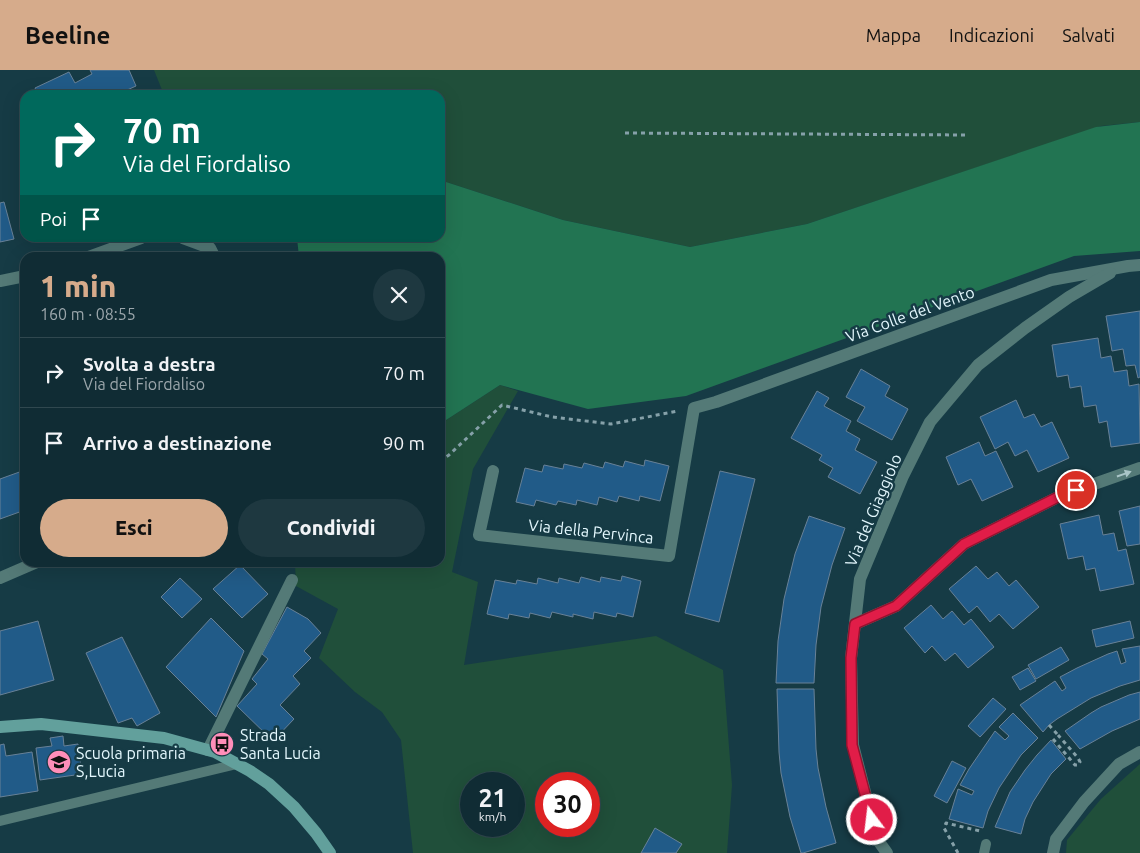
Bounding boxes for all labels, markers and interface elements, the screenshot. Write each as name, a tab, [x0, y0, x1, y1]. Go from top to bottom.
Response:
text: Beeline	[25, 22, 110, 49]
text: Mappa	[866, 25, 921, 45]
text: Indicazioni	[949, 25, 1034, 45]
text: Salvati	[1062, 25, 1115, 45]
icon: right	[40, 110, 105, 175]
text: 70 m	[123, 110, 201, 150]
text: Via del Fiordaliso	[123, 151, 291, 176]
icon: arrive	[77, 205, 105, 233]
text: Poi	[40, 208, 67, 230]
text: 1 min	[40, 269, 116, 303]
button: close	[373, 269, 425, 321]
street label: Via Colle del Vento	[843, 282, 977, 346]
text: 160 m · 08:55	[40, 305, 136, 323]
text: Svolta a destra	[83, 353, 216, 375]
icon: right	[40, 359, 68, 387]
text: 70 m	[383, 362, 425, 384]
text: Via del Fiordaliso	[83, 375, 205, 393]
icon: arrive	[40, 429, 68, 457]
text: Arrivo a destinazione	[83, 432, 272, 454]
text: 90 m	[383, 432, 425, 454]
street label: Via del Giaggiolo	[841, 451, 905, 569]
pin	[1055, 469, 1097, 511]
one-way arrow	[1116, 470, 1131, 477]
icon: arrive	[1062, 476, 1090, 504]
button: Esci	[40, 499, 228, 557]
button: Condividi	[238, 499, 425, 557]
street label: Via della Pervinca	[527, 515, 655, 547]
place label: Strada Santa Lucia	[240, 726, 321, 762]
bus stop icon: Strada Santa Lucia	[209, 731, 235, 757]
place label: Scuola primaria S,Lucia	[76, 744, 186, 780]
school or university icon: Scuola primaria S,Lucia	[46, 749, 72, 775]
speed limit sign: 30	[535, 772, 600, 837]
text: 21	[478, 784, 507, 812]
position arrow	[845, 793, 897, 845]
text: km/h	[479, 810, 506, 823]

